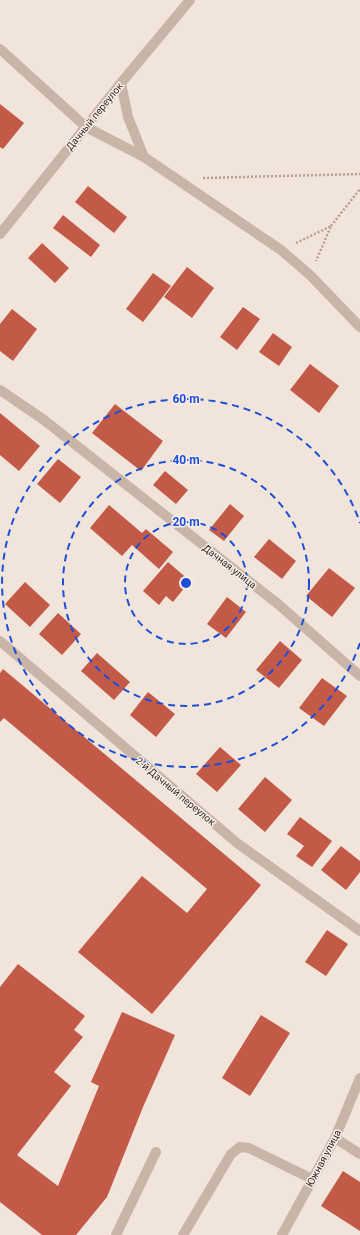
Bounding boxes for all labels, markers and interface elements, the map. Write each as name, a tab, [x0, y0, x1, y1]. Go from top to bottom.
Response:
street label: Дачный переулок	[64, 80, 125, 152]
text: 60 m	[172, 392, 200, 406]
text: 40 m	[172, 453, 200, 467]
text: 20 m	[172, 515, 200, 529]
street label: Дачная улица	[201, 542, 259, 591]
centre of rings	[179, 576, 193, 590]
street label: 2-й Дачный переулок	[134, 755, 218, 828]
street label: Южная улица	[304, 1128, 343, 1189]

